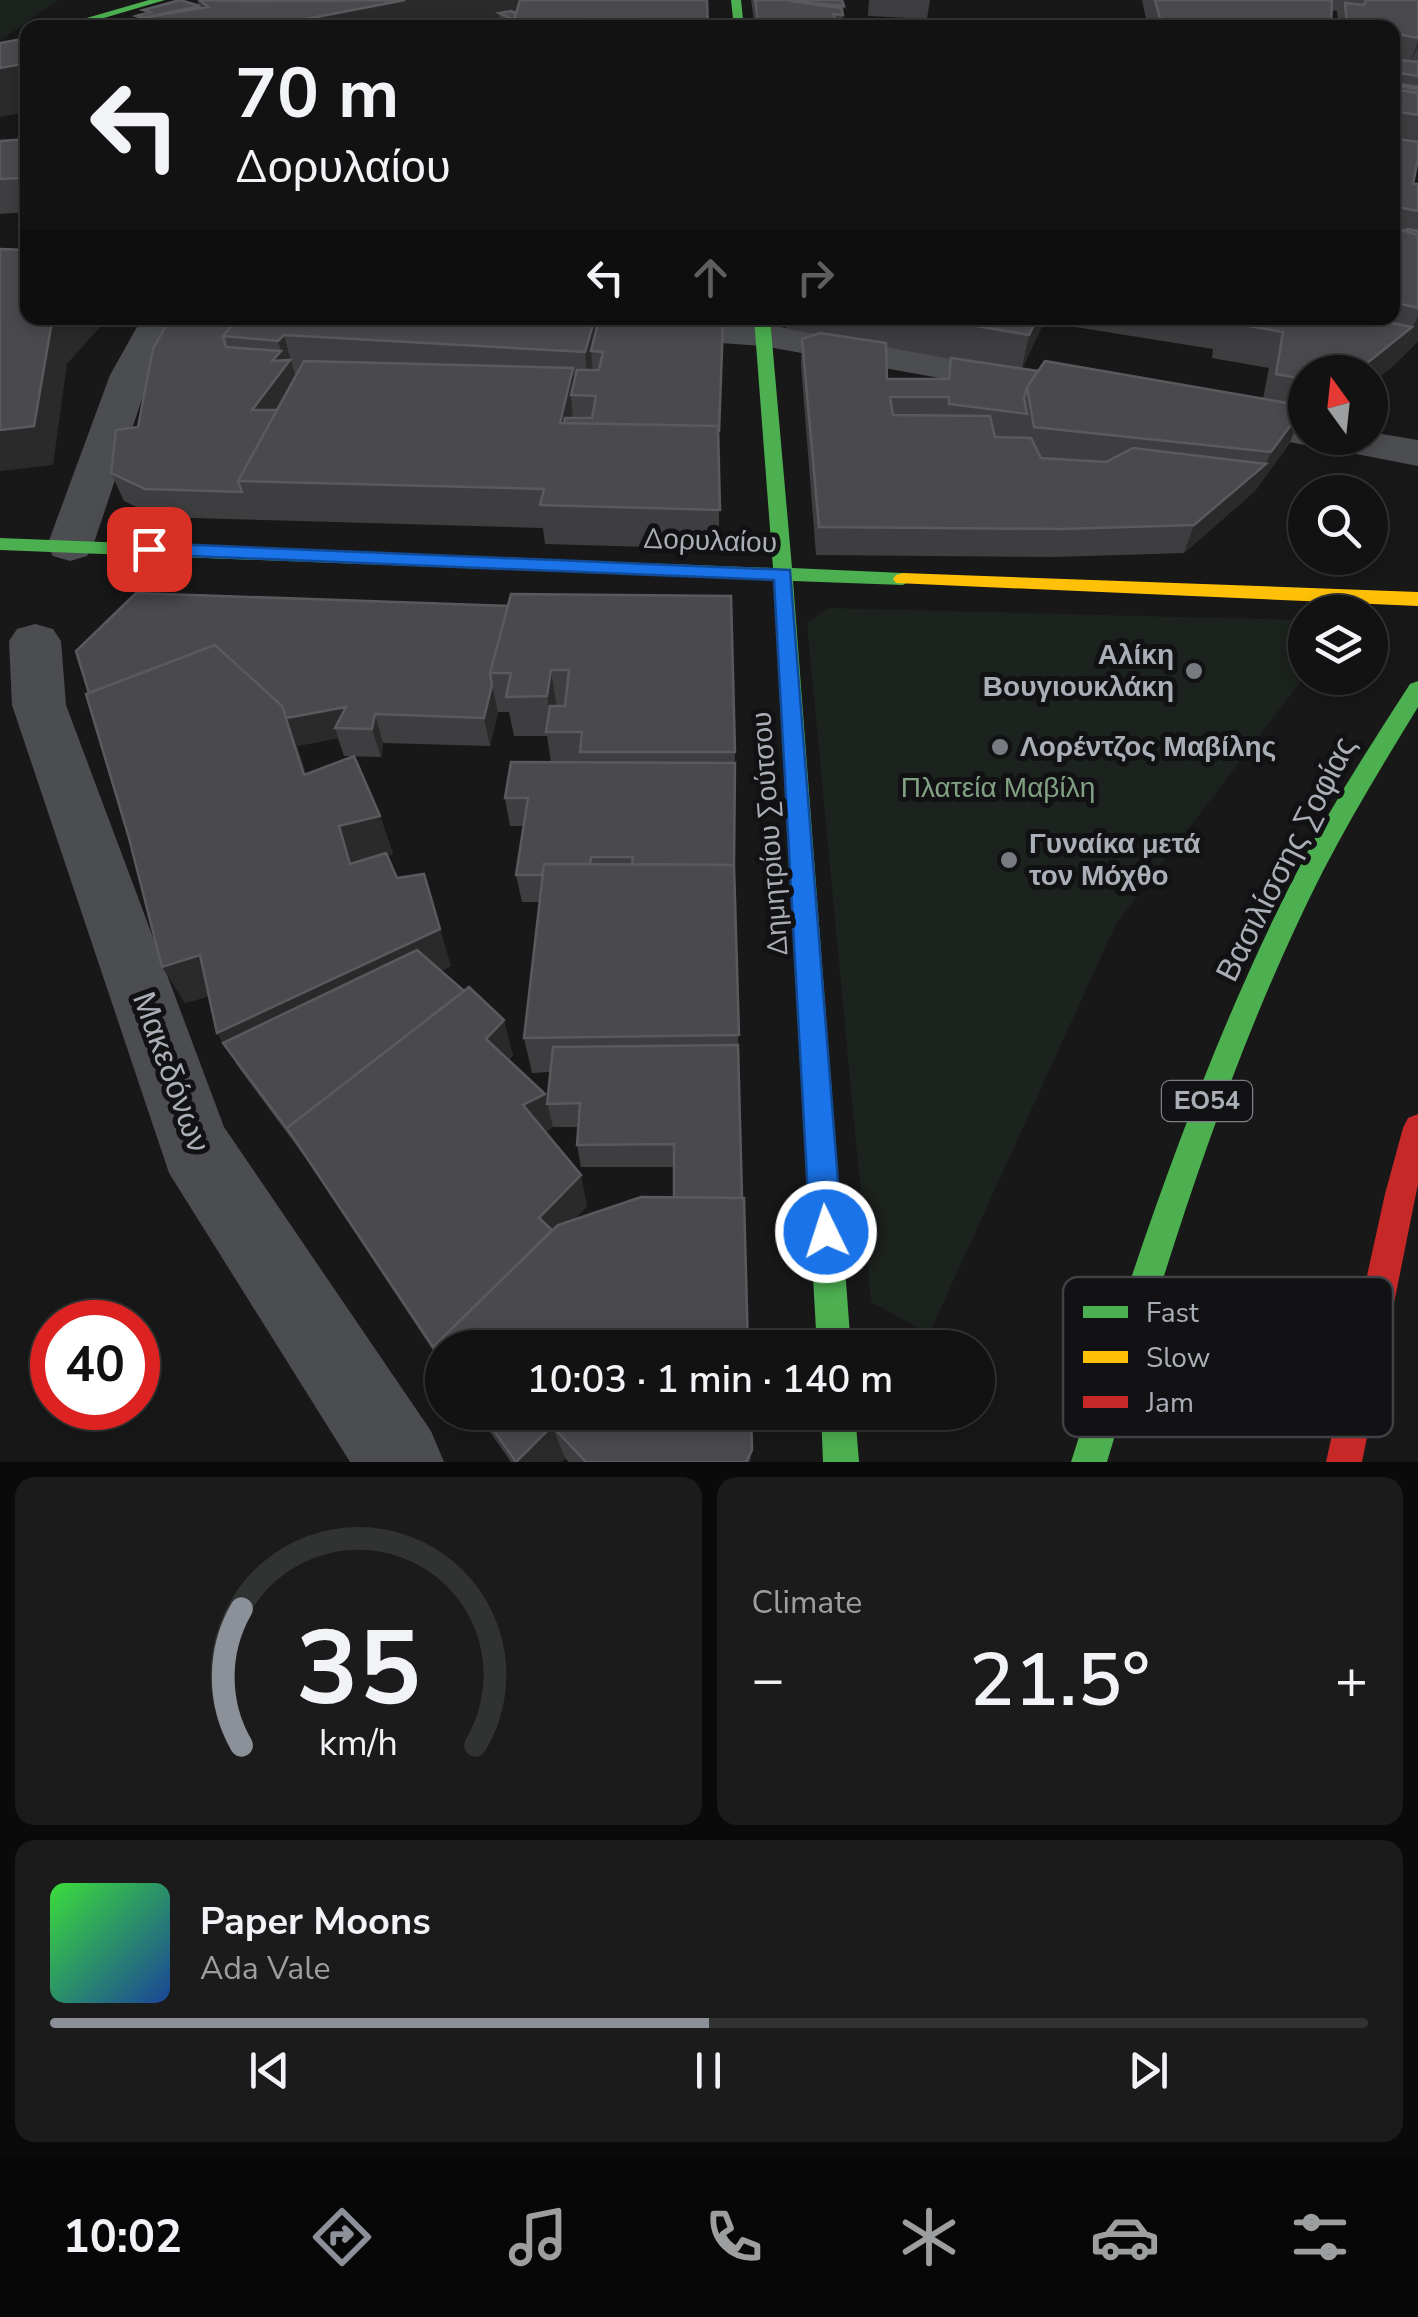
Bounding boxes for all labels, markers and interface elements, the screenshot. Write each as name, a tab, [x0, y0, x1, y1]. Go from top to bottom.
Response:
text: 70 m	[235, 46, 399, 142]
icon: left	[70, 60, 200, 190]
text: Δορυλαίου	[235, 137, 451, 198]
icon: left	[578, 250, 633, 305]
icon: ahead	[683, 250, 738, 305]
icon: right	[788, 250, 843, 305]
north arrow	[1288, 355, 1388, 455]
map controls	[1288, 355, 1388, 695]
button: search	[1288, 475, 1388, 575]
pin	[107, 507, 192, 592]
street label: Δορυλαίου	[642, 520, 778, 562]
icon: arrive	[122, 522, 177, 577]
button: layers	[1288, 595, 1388, 695]
place label: Αλίκη Βουγιουκλάκη	[983, 636, 1174, 706]
marker: Αλίκη Βουγιουκλάκη	[1183, 660, 1205, 682]
street label: Δημητρίου Σούτσου	[742, 710, 798, 958]
place label: Λορέντζος Μαβίλης	[1020, 728, 1276, 766]
street label: Βασιλίσσης Σοφίας	[1206, 729, 1366, 989]
marker: Λορέντζος Μαβίλης	[989, 736, 1011, 758]
park label: Πλατεία Μαβίλη	[901, 769, 1095, 807]
place label: Γυναίκα μετά τον Μόχθο	[1029, 825, 1201, 895]
marker: Γυναίκα μετά τον Μόχθο	[998, 849, 1020, 871]
street label: Μακεδόνων	[122, 986, 220, 1158]
road number: ΕΟ54	[1162, 1081, 1252, 1121]
position arrow	[774, 1180, 878, 1284]
legend	[1063, 1277, 1393, 1437]
text: Fast	[1146, 1294, 1199, 1332]
speed limit sign: 40	[30, 1300, 160, 1430]
text: Slow	[1146, 1339, 1210, 1377]
text: 10:03 · 1 min · 140 m	[527, 1354, 893, 1405]
text: Jam	[1145, 1384, 1194, 1422]
text: Climate	[752, 1581, 862, 1624]
text: 35	[296, 1598, 421, 1740]
text: 21.5°	[969, 1629, 1150, 1731]
text: −	[752, 1642, 785, 1717]
text: +	[1335, 1642, 1368, 1717]
text: km/h	[319, 1719, 398, 1768]
text: Paper Moons	[200, 1896, 431, 1947]
text: Ada Vale	[200, 1947, 331, 1990]
icon: previous	[242, 2043, 297, 2098]
icon: pause	[681, 2043, 736, 2098]
icon: next	[1121, 2043, 1176, 2098]
icon: directions	[307, 2202, 377, 2272]
icon: music	[503, 2202, 573, 2272]
icon: phone	[699, 2202, 769, 2272]
icon: climate	[894, 2202, 964, 2272]
icon: car	[1090, 2202, 1160, 2272]
icon: filters	[1285, 2202, 1355, 2272]
text: 10:02	[63, 2207, 182, 2268]

